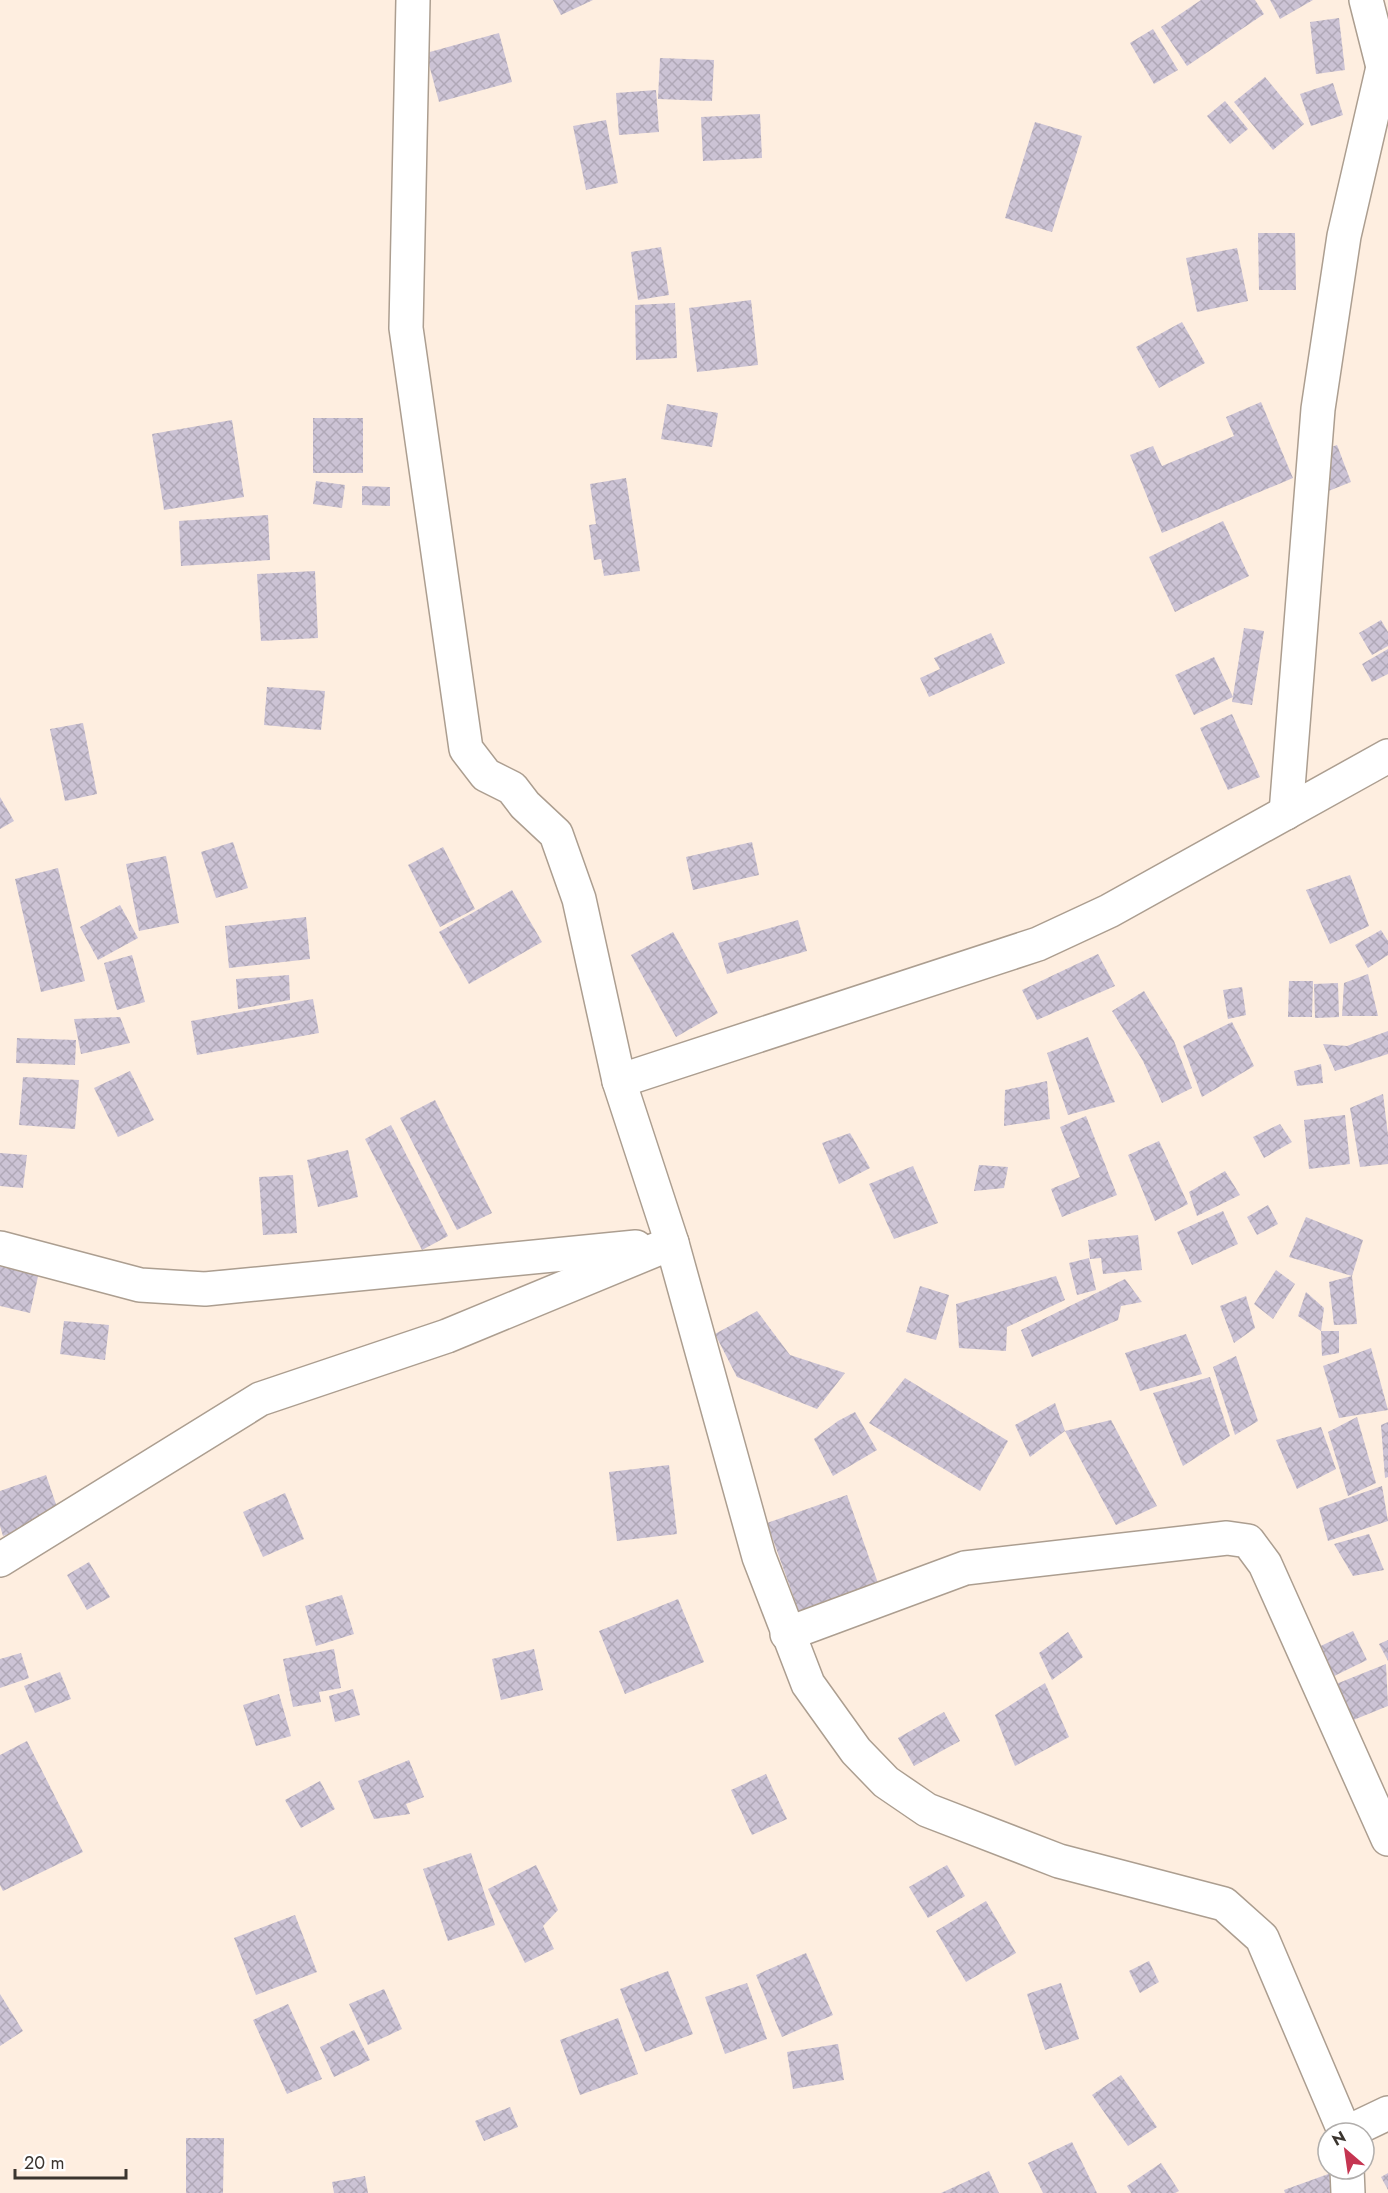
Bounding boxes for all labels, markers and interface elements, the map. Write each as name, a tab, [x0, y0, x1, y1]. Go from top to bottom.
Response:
north arrow	[1316, 2121, 1376, 2181]
text: N	[1328, 2125, 1350, 2151]
scale bar	[15, 2142, 126, 2180]
text: 20 m	[24, 2150, 64, 2176]

